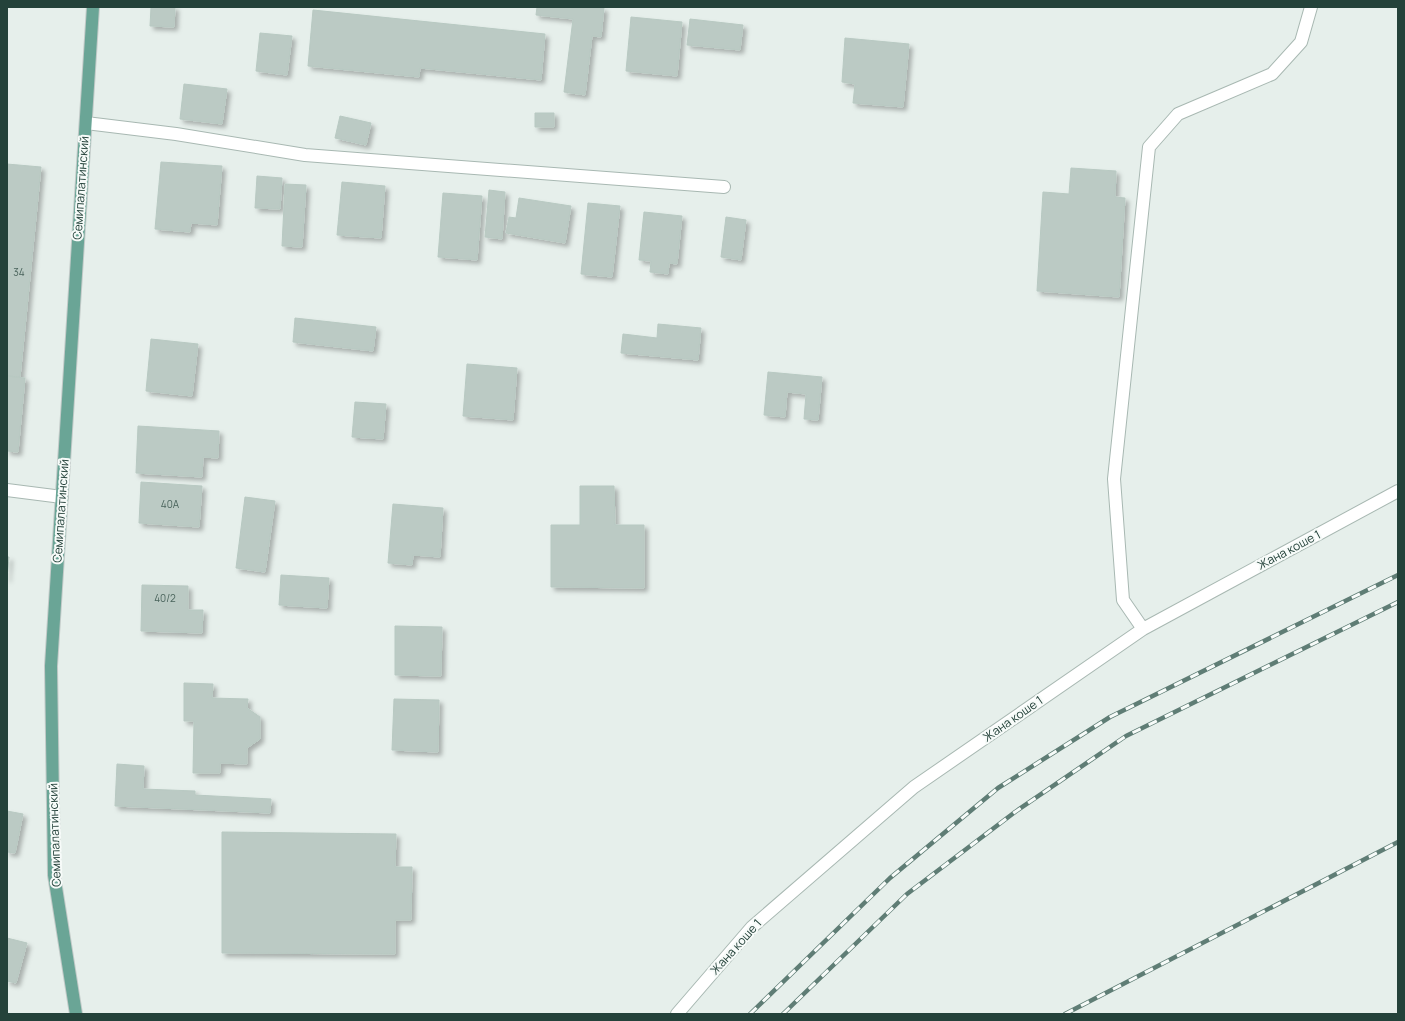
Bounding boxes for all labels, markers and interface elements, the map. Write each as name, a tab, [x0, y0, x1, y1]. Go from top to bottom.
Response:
street label: Семипалатинский	[68, 136, 93, 240]
house number: 34	[13, 265, 25, 279]
street label: Семипалатинский	[48, 459, 73, 563]
house number: 40А	[161, 497, 180, 511]
street label: Жана коше 1	[1254, 526, 1324, 573]
house number: 40/2	[154, 591, 176, 605]
street label: Жана коше 1	[979, 692, 1046, 746]
street label: Семипалатинский	[44, 783, 65, 887]
street label: Жана коше 1	[706, 915, 765, 978]

